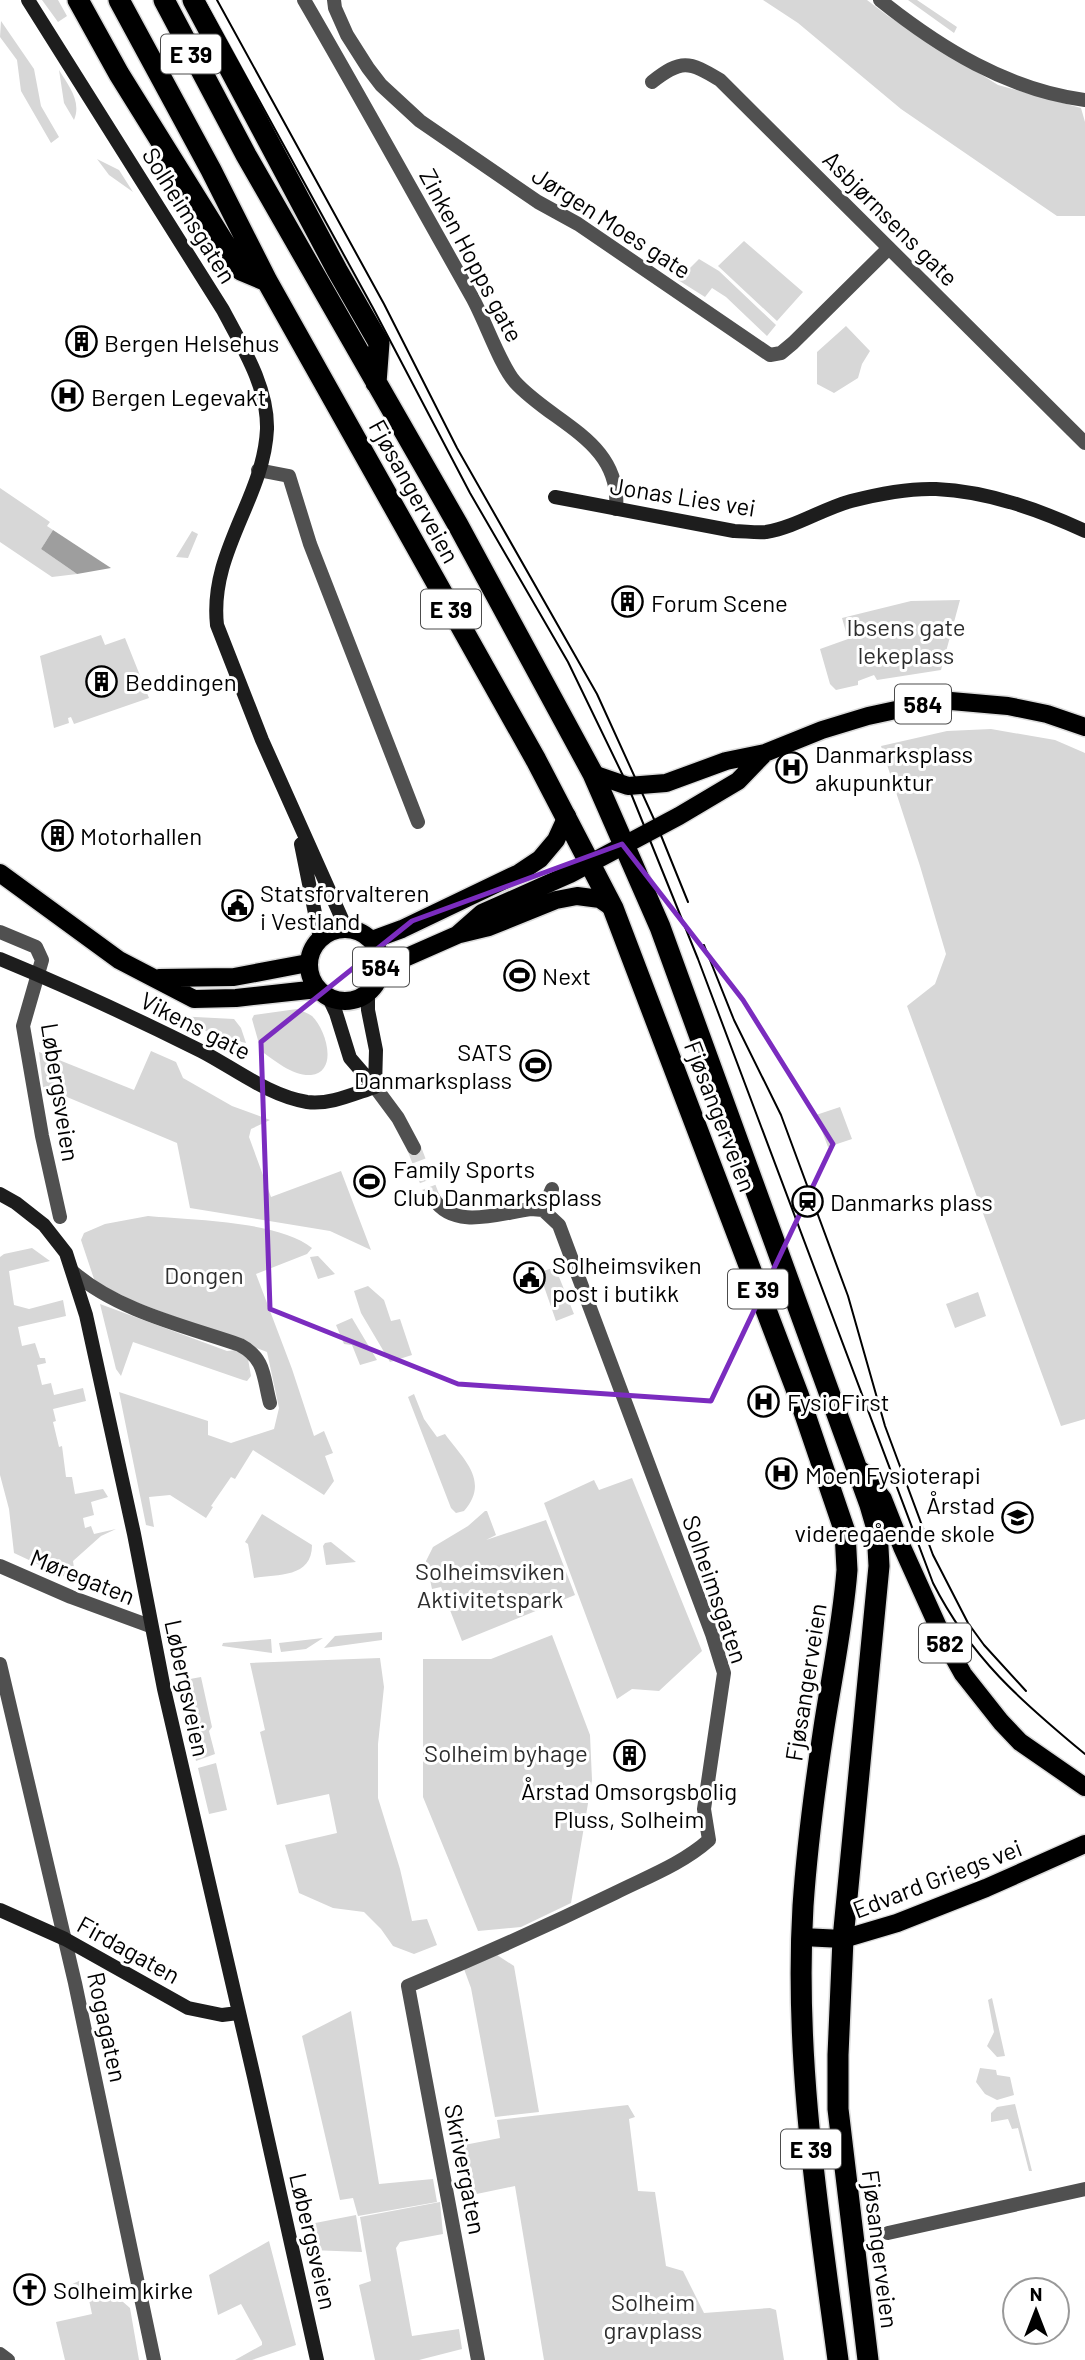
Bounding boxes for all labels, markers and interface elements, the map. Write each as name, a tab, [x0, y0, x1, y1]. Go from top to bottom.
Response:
road number: E 39	[161, 34, 221, 74]
street label: Solheimsgaten	[137, 142, 243, 288]
street label: Asbjørnsens gate	[817, 144, 965, 292]
street label: Jørgen Moes gate	[527, 160, 697, 284]
street label: Zinken Hopps gate	[414, 163, 530, 347]
building icon: Bergen Helsehus	[64, 325, 98, 359]
place label: Bergen Helsehus	[104, 328, 279, 357]
hospital icon: Bergen Legevakt	[51, 379, 85, 413]
place label: Bergen Legevakt	[91, 382, 267, 411]
street label: Fjøsangerveien	[364, 414, 466, 568]
street label: Jonas Lies vei	[608, 470, 758, 522]
building icon: Forum Scene	[611, 585, 645, 619]
place label: Forum Scene	[651, 588, 788, 617]
road number: E 39	[421, 590, 481, 628]
park label: Ibsens gate lekeplass	[846, 612, 966, 669]
building icon: Beddingen	[85, 664, 119, 698]
place label: Beddingen	[125, 667, 237, 696]
road number: 584	[895, 684, 951, 724]
place label: Danmarksplass akupunktur	[815, 739, 973, 796]
hospital icon: Danmarksplass akupunktur	[775, 750, 809, 784]
building icon: Motorhallen	[40, 818, 74, 852]
place label: Motorhallen	[80, 821, 202, 850]
place label: Statsforvalteren i Vestland	[260, 878, 430, 935]
public building icon: Statsforvalteren i Vestland	[220, 889, 254, 923]
road number: 584	[353, 948, 409, 986]
sports icon: Next	[502, 958, 536, 992]
place label: Next	[542, 961, 591, 990]
street label: Vikens gate	[136, 985, 256, 1065]
street label: Løbergsveien	[36, 1021, 86, 1163]
street label: Fjøsangerveien	[679, 1036, 763, 1196]
place label: SATS Danmarksplass	[354, 1037, 512, 1094]
sports icon: SATS Danmarksplass	[518, 1048, 552, 1082]
place label: Family Sports Club Danmarksplass	[393, 1154, 602, 1211]
sports icon: Family Sports Club Danmarksplass	[353, 1165, 387, 1199]
station icon: Danmarks plass	[790, 1184, 824, 1218]
place label: Danmarks plass	[830, 1187, 993, 1216]
place label: Solheimsviken post i butikk	[552, 1250, 702, 1307]
park label: Dongen	[164, 1260, 244, 1289]
public building icon: Solheimsviken post i butikk	[512, 1261, 546, 1295]
road number: E 39	[728, 1270, 788, 1308]
hospital icon: FysioFirst	[747, 1384, 781, 1418]
place label: FysioFirst	[787, 1387, 890, 1416]
hospital icon: Moen Fysioterapi	[765, 1457, 799, 1491]
place label: Moen Fysioterapi	[805, 1460, 981, 1489]
place label: Årstad videregående skole	[795, 1490, 995, 1547]
school or university icon: Årstad videregående skole	[1001, 1501, 1035, 1535]
street label: Solheimsgaten	[677, 1511, 755, 1667]
street label: Møregaten	[26, 1542, 140, 1610]
park label: Solheimsviken Aktivitetspark	[415, 1556, 565, 1613]
street label: Fjøsangerveien	[778, 1601, 832, 1763]
street label: Løbergsveien	[159, 1617, 217, 1759]
road number: 582	[919, 1624, 971, 1662]
park label: Solheim byhage	[424, 1738, 588, 1767]
building icon: Årstad Omsorgsbolig Pluss, Solheim	[612, 1739, 646, 1773]
place label: Årstad Omsorgsbolig Pluss, Solheim	[521, 1776, 737, 1833]
street label: Edvard Griegs vei	[848, 1832, 1026, 1924]
street label: Firdagaten	[73, 1909, 185, 1989]
street label: Rogagaten	[82, 1969, 134, 2085]
street label: Skrivergaten	[439, 2101, 493, 2237]
road number: E 39	[781, 2130, 841, 2168]
street label: Fjøsangerveien	[857, 2168, 905, 2330]
street label: Løbergsveien	[284, 2170, 344, 2312]
church icon: Solheim kirke	[13, 2272, 47, 2306]
place label: Solheim kirke	[53, 2275, 193, 2304]
north arrow	[1001, 2276, 1071, 2346]
text: N	[1030, 2282, 1042, 2305]
park label: Solheim gravplass	[604, 2287, 702, 2344]

